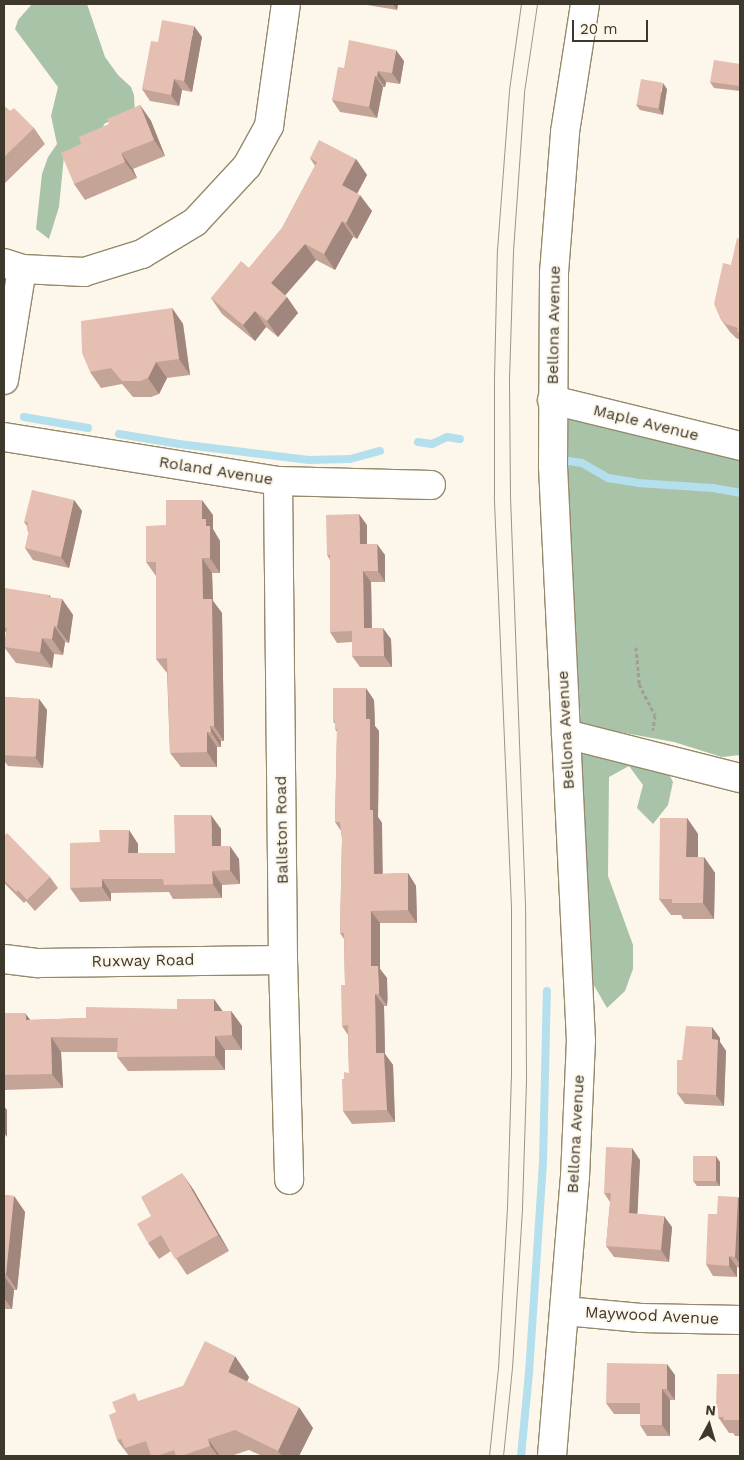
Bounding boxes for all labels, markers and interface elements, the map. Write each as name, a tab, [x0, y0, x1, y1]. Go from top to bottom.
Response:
scale bar	[574, 10, 650, 42]
text: 20 m	[580, 20, 618, 38]
street label: Bellona Avenue	[543, 265, 565, 385]
street label: Maple Avenue	[591, 401, 701, 445]
street label: Roland Avenue	[157, 452, 275, 490]
street label: Bellona Avenue	[553, 670, 579, 790]
street label: Ballston Road	[271, 776, 293, 884]
street label: Ruxway Road	[91, 950, 195, 972]
street label: Bellona Avenue	[563, 1074, 589, 1194]
street label: Maywood Avenue	[584, 1303, 720, 1329]
north arrow	[684, 1400, 734, 1450]
text: N	[705, 1402, 717, 1419]

